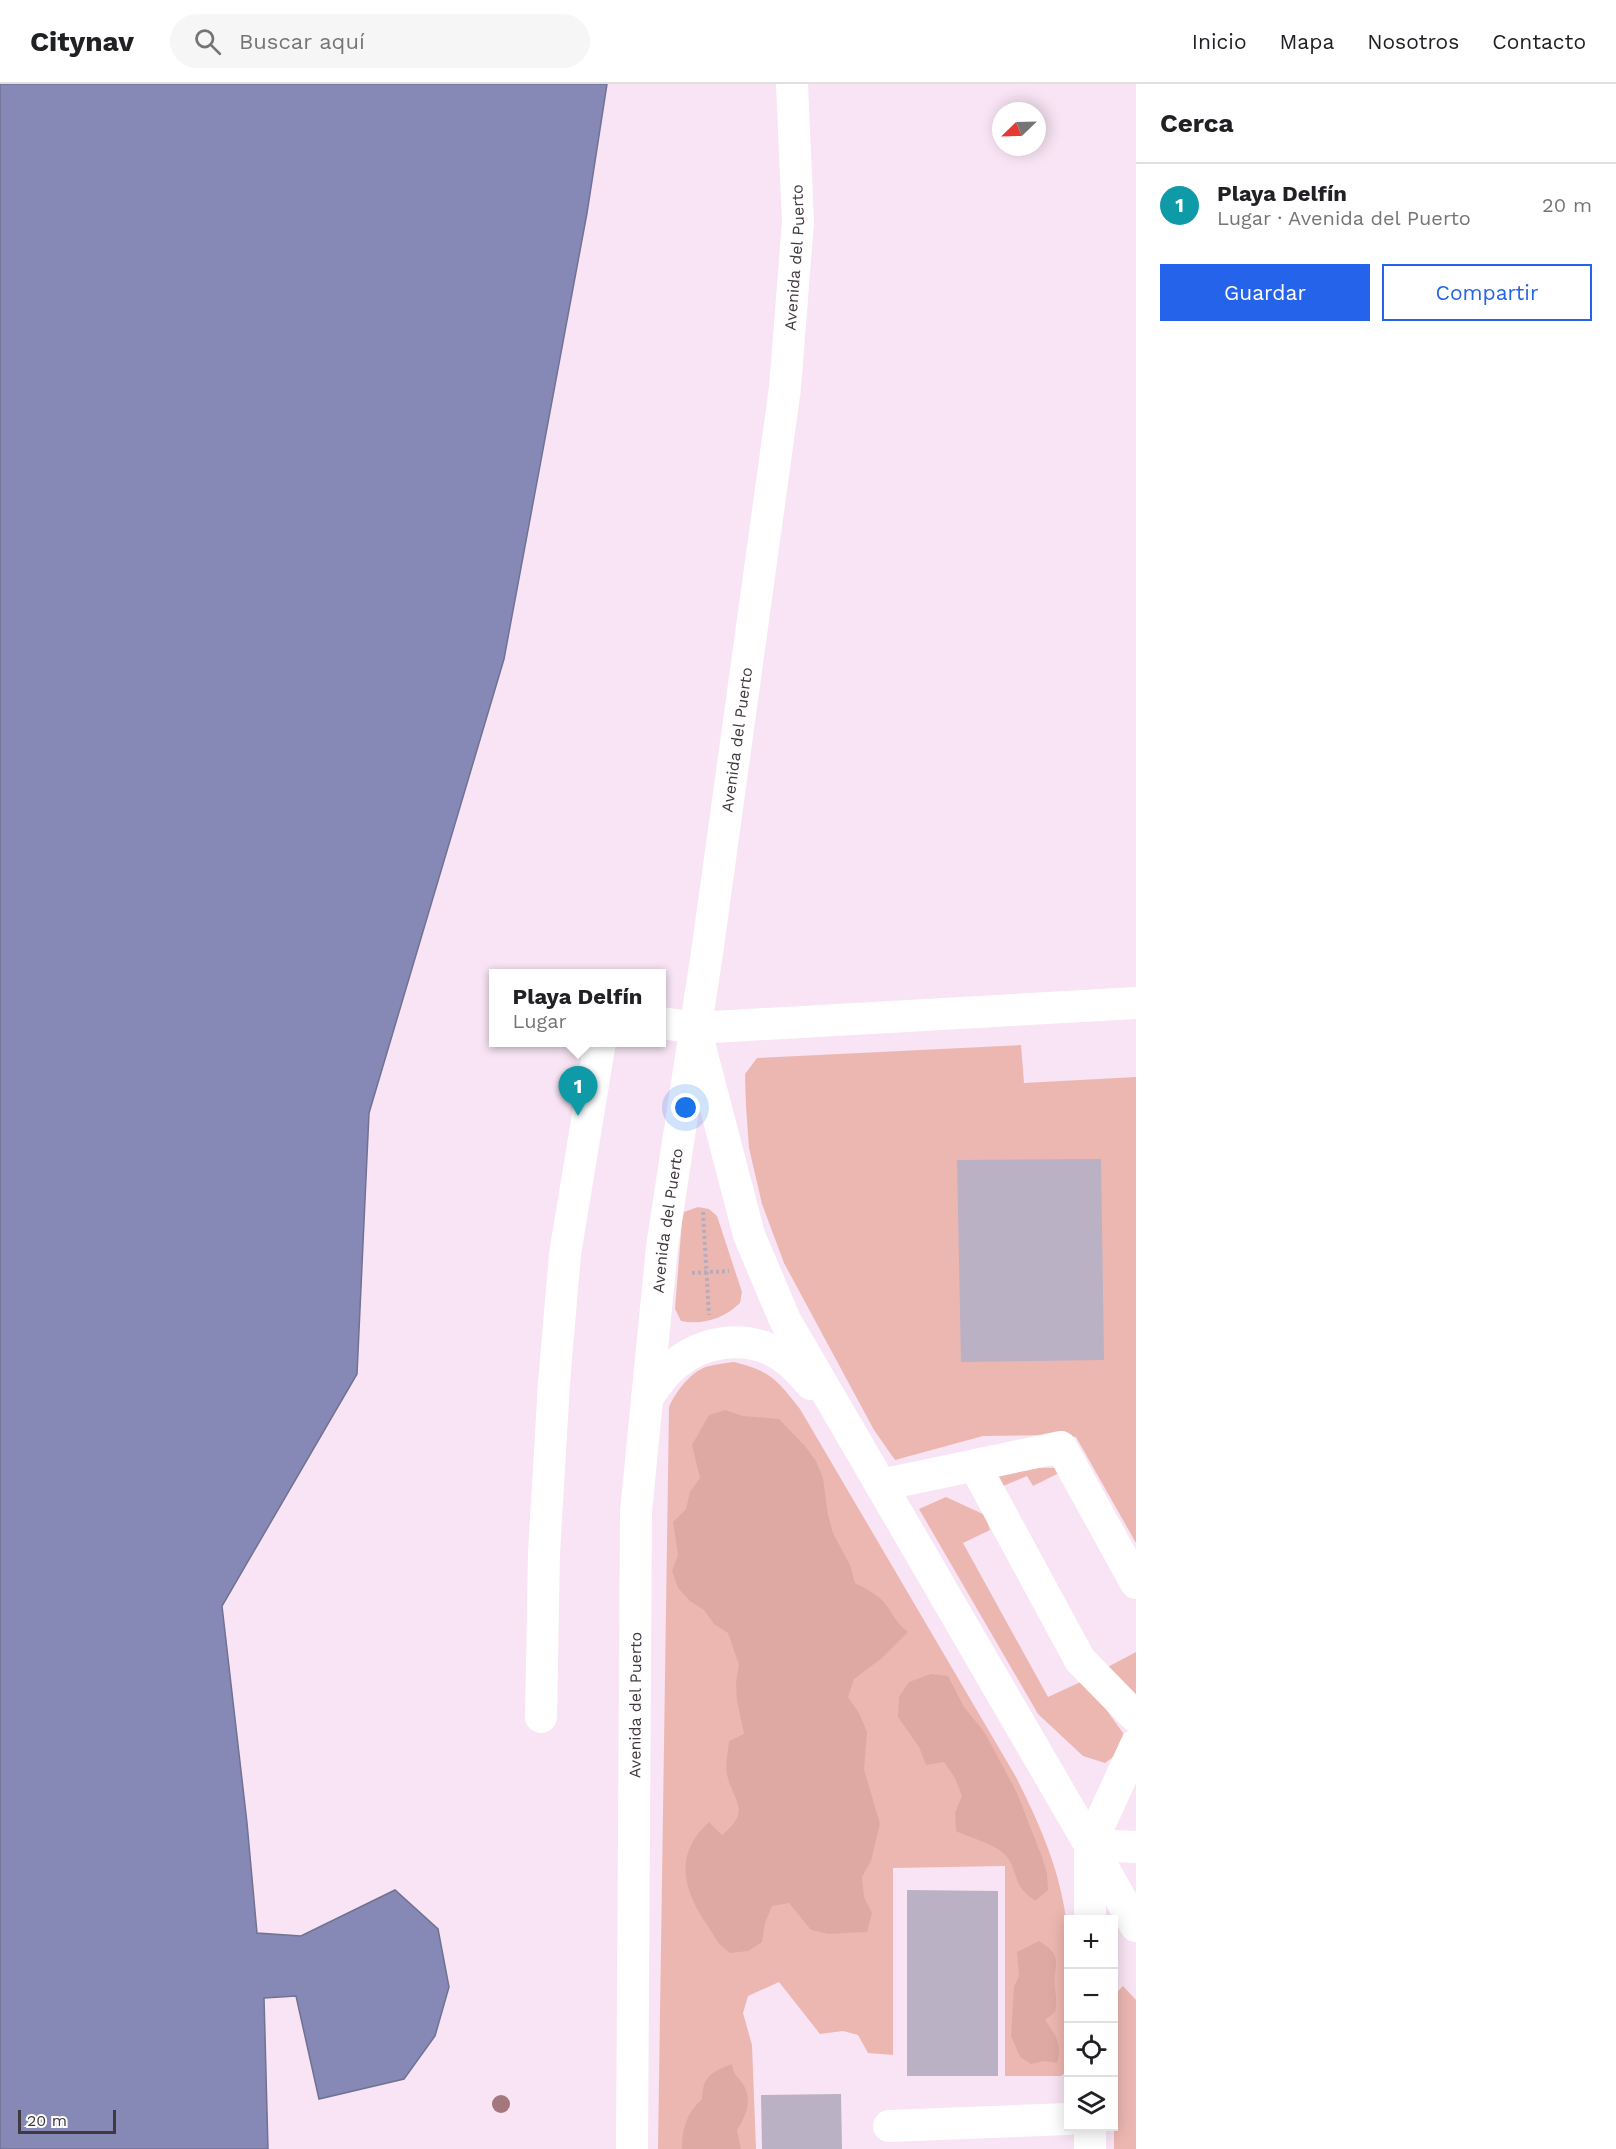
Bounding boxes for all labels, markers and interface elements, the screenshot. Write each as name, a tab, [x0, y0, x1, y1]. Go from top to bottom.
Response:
search box	[170, 14, 590, 68]
text: Citynav	[30, 25, 134, 58]
icon: search	[191, 25, 224, 58]
text: Buscar aquí	[239, 29, 365, 54]
text: Inicio	[1192, 29, 1247, 54]
text: Mapa	[1280, 29, 1334, 54]
text: Nosotros	[1367, 29, 1459, 54]
text: Contacto	[1492, 29, 1586, 54]
north arrow	[992, 102, 1046, 156]
text: Cerca	[1160, 108, 1234, 138]
text: Playa Delfín	[1217, 181, 1347, 206]
street label: Avenida del Puerto	[780, 184, 808, 331]
text: 1	[1175, 193, 1184, 217]
text: 20 m	[1542, 193, 1592, 217]
text: Lugar · Avenida del Puerto	[1217, 206, 1471, 230]
button: Guardar	[1160, 264, 1370, 321]
button: Compartir	[1382, 264, 1592, 321]
street label: Avenida del Puerto	[717, 666, 756, 814]
popup	[489, 969, 666, 1047]
text: Playa Delfín	[513, 984, 642, 1009]
text: Lugar	[513, 1009, 567, 1033]
pin: 1	[558, 1066, 598, 1116]
your location	[671, 1093, 700, 1122]
street label: Avenida del Puerto	[648, 1147, 687, 1294]
street label: Avenida del Puerto	[625, 1632, 645, 1778]
map controls	[1064, 1915, 1118, 2131]
button: +	[1064, 1915, 1118, 1969]
button: −	[1064, 1969, 1118, 2023]
button: locate	[1064, 2023, 1118, 2077]
button: layers	[1064, 2077, 1118, 2131]
scale bar	[18, 2107, 116, 2134]
text: 20 m	[27, 2111, 67, 2130]

